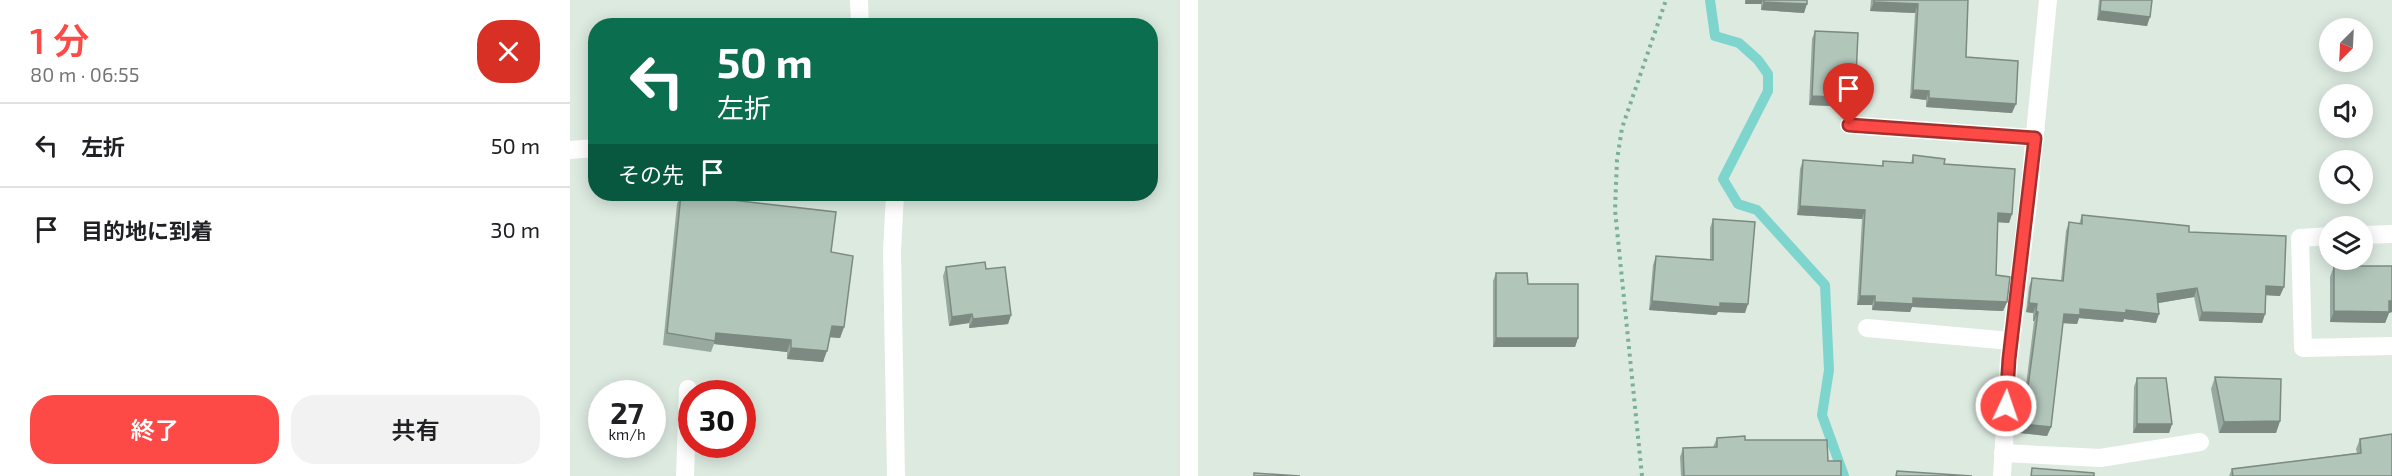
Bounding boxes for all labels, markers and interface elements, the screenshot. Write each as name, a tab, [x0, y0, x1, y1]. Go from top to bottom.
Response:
text: 1 分	[30, 18, 89, 61]
north arrow	[2319, 18, 2373, 72]
map controls	[2319, 18, 2373, 270]
button: close	[477, 20, 540, 83]
text: 50 m	[717, 36, 813, 86]
icon: left	[618, 42, 696, 120]
text: 80 m · 06:55	[30, 62, 139, 86]
pin	[1823, 63, 1874, 125]
icon: arrive	[1832, 72, 1865, 105]
button: sound	[2319, 84, 2373, 138]
text: 左折	[717, 91, 771, 123]
icon: left	[30, 129, 63, 162]
text: 50 m	[491, 132, 540, 158]
text: 左折	[81, 133, 125, 159]
button: search	[2319, 150, 2373, 204]
icon: arrive	[696, 156, 729, 189]
text: その先	[618, 161, 684, 187]
icon: arrive	[30, 213, 63, 246]
text: 30 m	[490, 216, 540, 242]
button: layers	[2319, 216, 2373, 270]
text: 目的地に到着	[81, 217, 213, 243]
position arrow	[1974, 374, 2038, 438]
speed limit sign: 30	[678, 380, 756, 458]
text: 27	[610, 394, 644, 430]
button: 終了	[30, 395, 279, 464]
button: 共有	[291, 395, 540, 464]
text: km/h	[608, 425, 646, 443]

